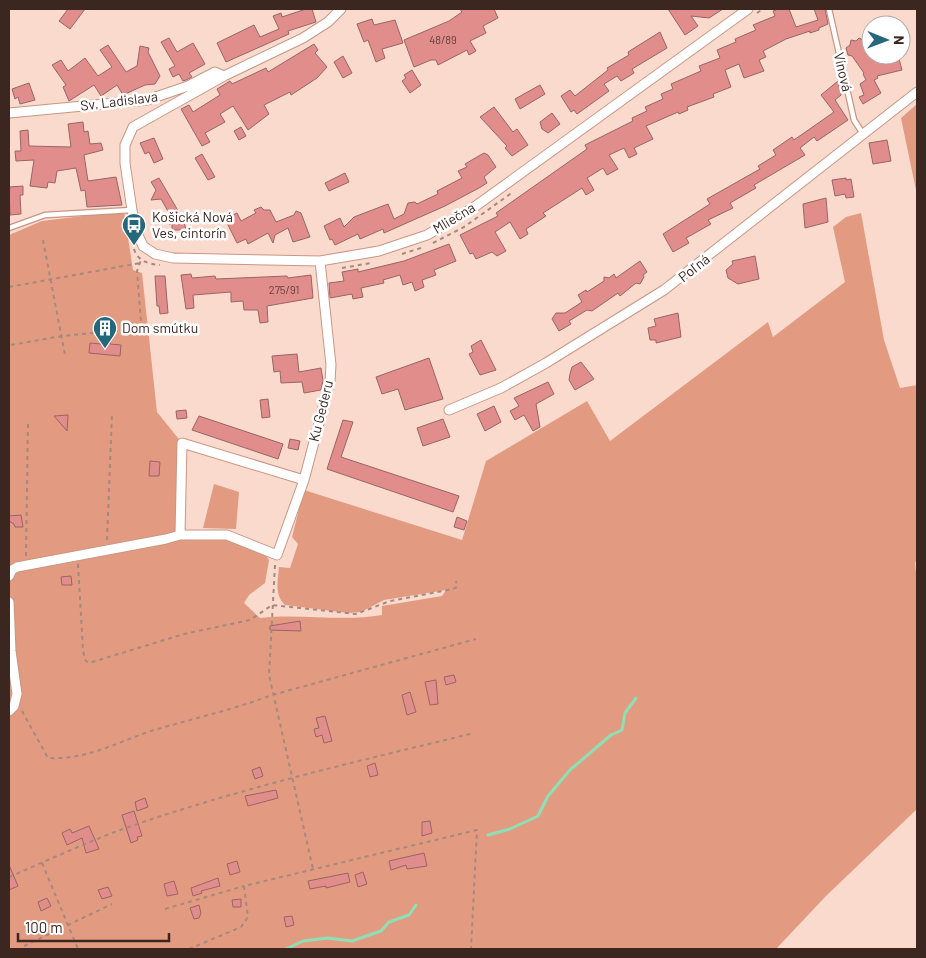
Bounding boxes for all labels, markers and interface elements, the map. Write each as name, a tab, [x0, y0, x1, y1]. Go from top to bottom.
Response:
north arrow	[861, 15, 911, 65]
house number: 48/89	[429, 33, 457, 46]
text: N	[891, 35, 908, 45]
street label: Vínová	[831, 51, 856, 93]
street label: Sv. Ladislava	[79, 87, 159, 114]
street label: Mliečna	[430, 198, 478, 237]
place label: Košická Nová Ves, cintorín	[152, 208, 233, 241]
bus stop icon: Košická Nová Ves, cintorín	[121, 212, 147, 246]
street label: Poľná	[675, 250, 713, 285]
house number: 275/91	[269, 283, 299, 296]
building icon: Dom smútku	[92, 315, 118, 349]
place label: Dom smútku	[122, 319, 198, 336]
street label: Ku Gederu	[305, 378, 336, 443]
scale bar	[18, 910, 169, 942]
text: 100 m	[25, 918, 63, 936]

